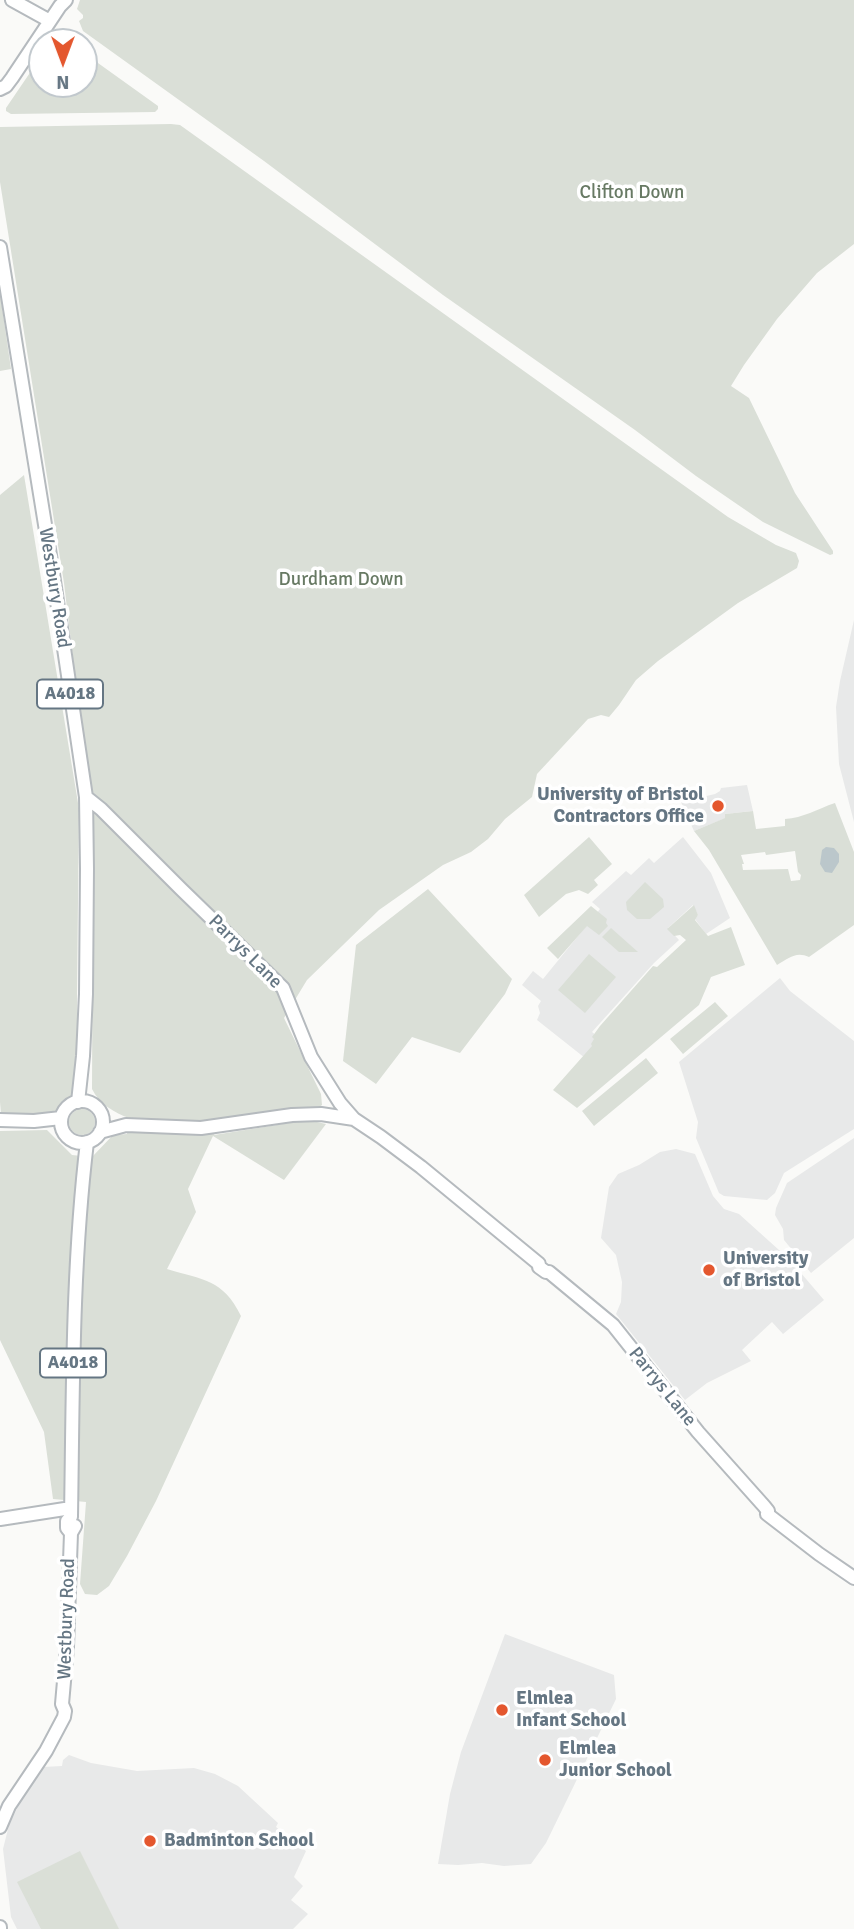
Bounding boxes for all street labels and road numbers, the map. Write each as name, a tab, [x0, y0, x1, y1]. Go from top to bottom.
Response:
street label: Westbury Road	[33, 526, 75, 650]
road number: A4018	[37, 680, 103, 708]
street label: Parrys Lane	[203, 910, 287, 994]
street label: Parrys Lane	[623, 1343, 701, 1431]
road number: A4018	[40, 1348, 106, 1378]
street label: Westbury Road	[53, 1558, 81, 1680]

